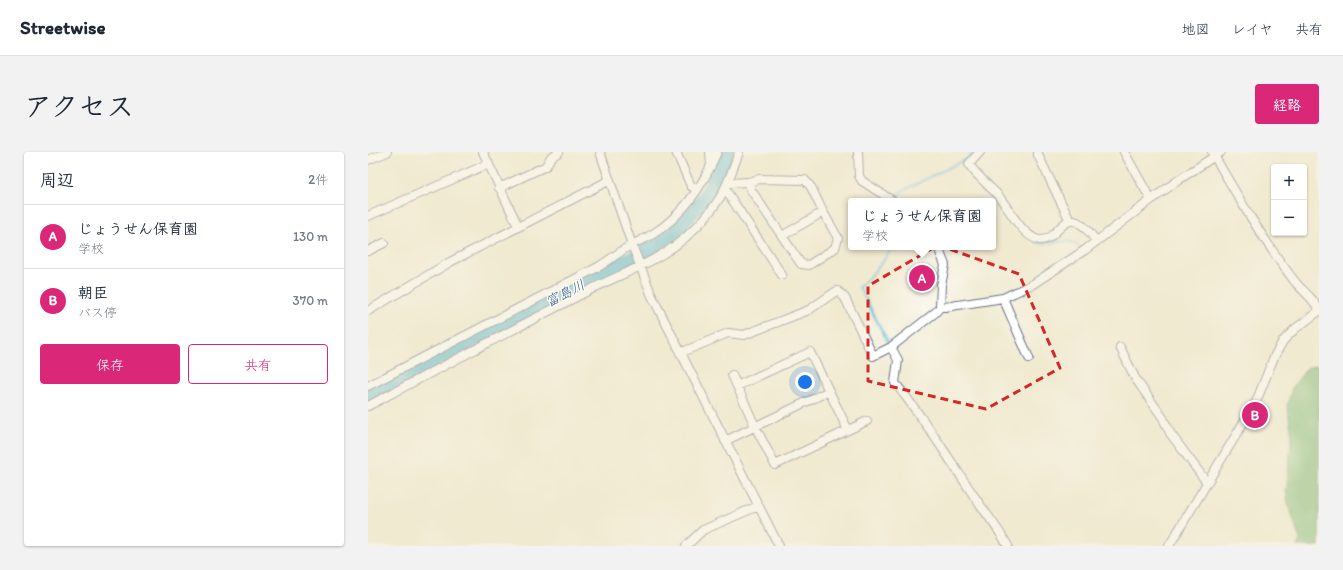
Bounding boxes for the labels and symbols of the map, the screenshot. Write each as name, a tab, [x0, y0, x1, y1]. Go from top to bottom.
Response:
pin: A	[909, 263, 935, 293]
water label: 富島川	[543, 276, 588, 311]
your location	[795, 372, 815, 392]
pin: B	[1242, 400, 1268, 430]

